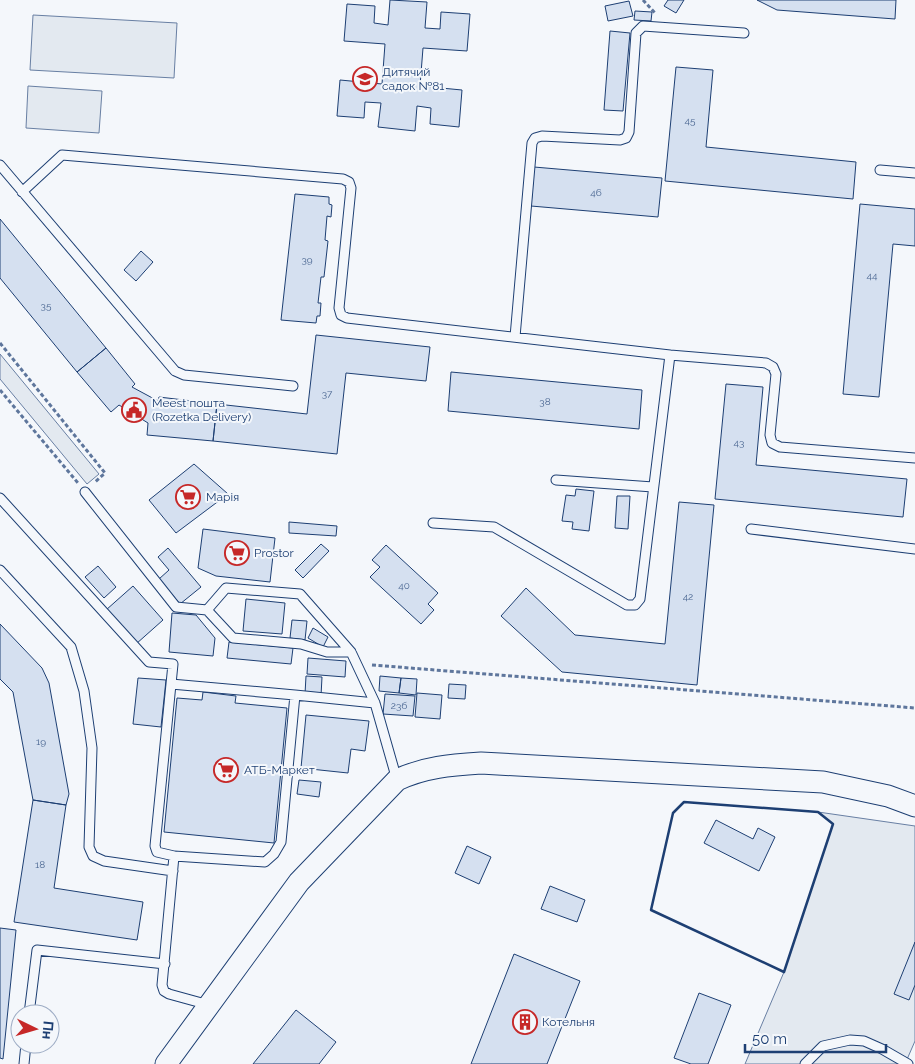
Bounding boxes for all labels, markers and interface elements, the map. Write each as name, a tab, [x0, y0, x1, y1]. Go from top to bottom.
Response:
place label: Дитячий садок №81	[382, 65, 444, 93]
school or university icon: Дитячий садок №81	[352, 66, 378, 92]
house number: 45	[685, 115, 696, 126]
house number: 46	[590, 187, 602, 198]
house number: 39	[301, 254, 313, 265]
house number: 44	[867, 270, 878, 281]
house number: 35	[41, 300, 52, 311]
house number: 37	[322, 388, 333, 399]
place label: Meest пошта (Rozetka Delivery)	[152, 396, 251, 424]
house number: 38	[539, 396, 551, 407]
public building icon: Meest пошта (Rozetka Delivery)	[121, 397, 147, 423]
house number: 43	[734, 437, 744, 448]
supermarket icon: Марія	[175, 484, 201, 510]
place label: Марія	[206, 490, 239, 504]
supermarket icon: Prostor	[224, 540, 250, 566]
place label: Prostor	[254, 546, 294, 560]
house number: 40	[398, 580, 410, 591]
house number: 42	[683, 591, 693, 602]
house number: 23б	[391, 700, 407, 711]
house number: 19	[36, 736, 46, 747]
supermarket icon: АТБ-Маркет	[213, 757, 239, 783]
place label: АТБ-Маркет	[244, 763, 315, 777]
house number: 18	[35, 859, 45, 870]
north arrow	[10, 1004, 60, 1054]
building icon: Котельня	[512, 1009, 538, 1035]
place label: Котельня	[542, 1015, 595, 1029]
text: Пн	[39, 1020, 57, 1040]
scale bar	[745, 1022, 886, 1054]
text: 50 m	[752, 1030, 787, 1048]

